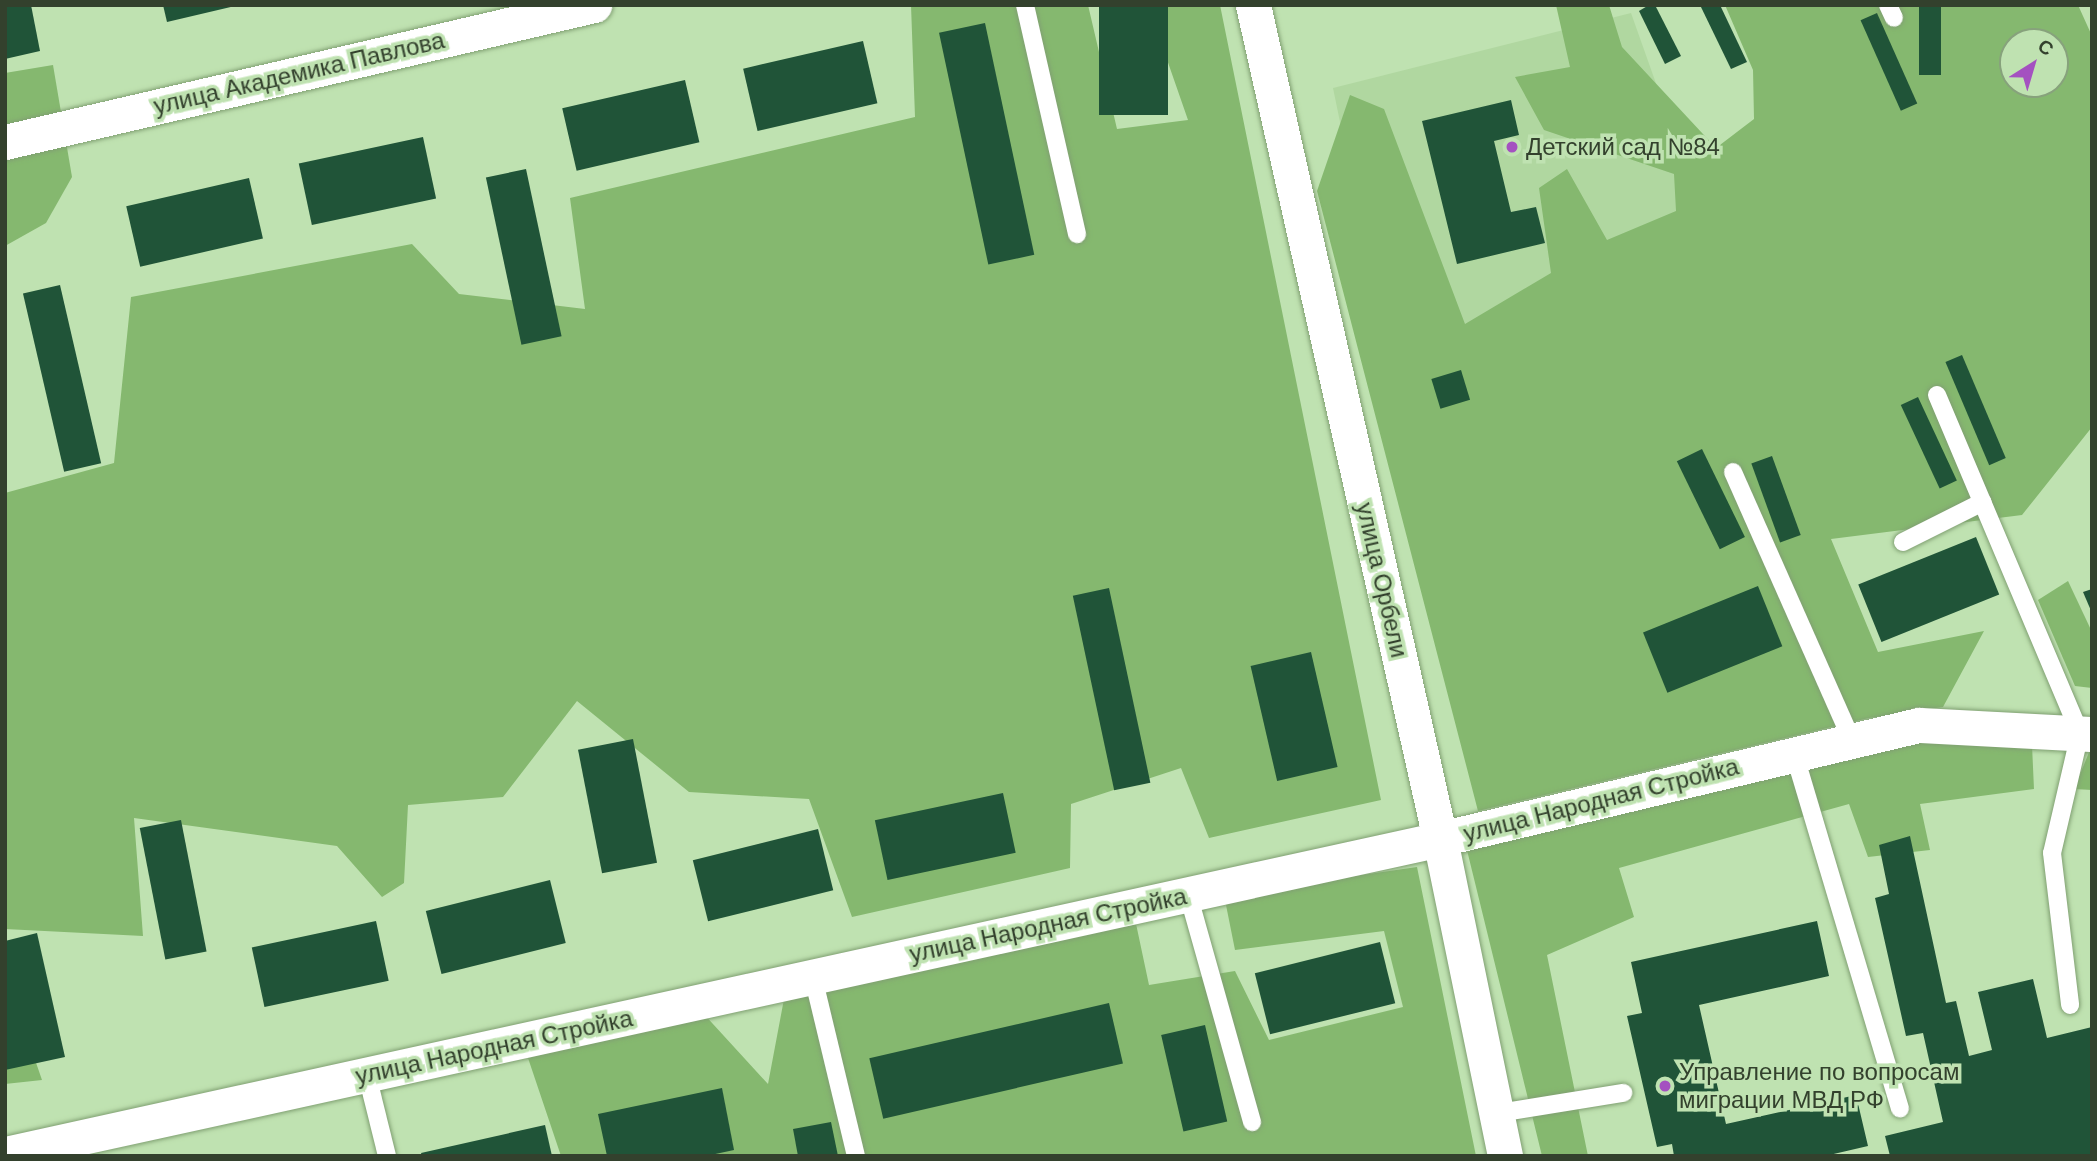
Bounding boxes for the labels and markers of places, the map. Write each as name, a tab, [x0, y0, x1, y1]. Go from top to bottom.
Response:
place label: Детский сад №84	[1526, 133, 1720, 161]
marker: Детский сад №84	[1504, 139, 1520, 155]
place label: Управление по вопросам миграции МВД РФ	[1679, 1058, 1959, 1114]
marker: Управление по вопросам миграции МВД РФ	[1657, 1078, 1673, 1094]

